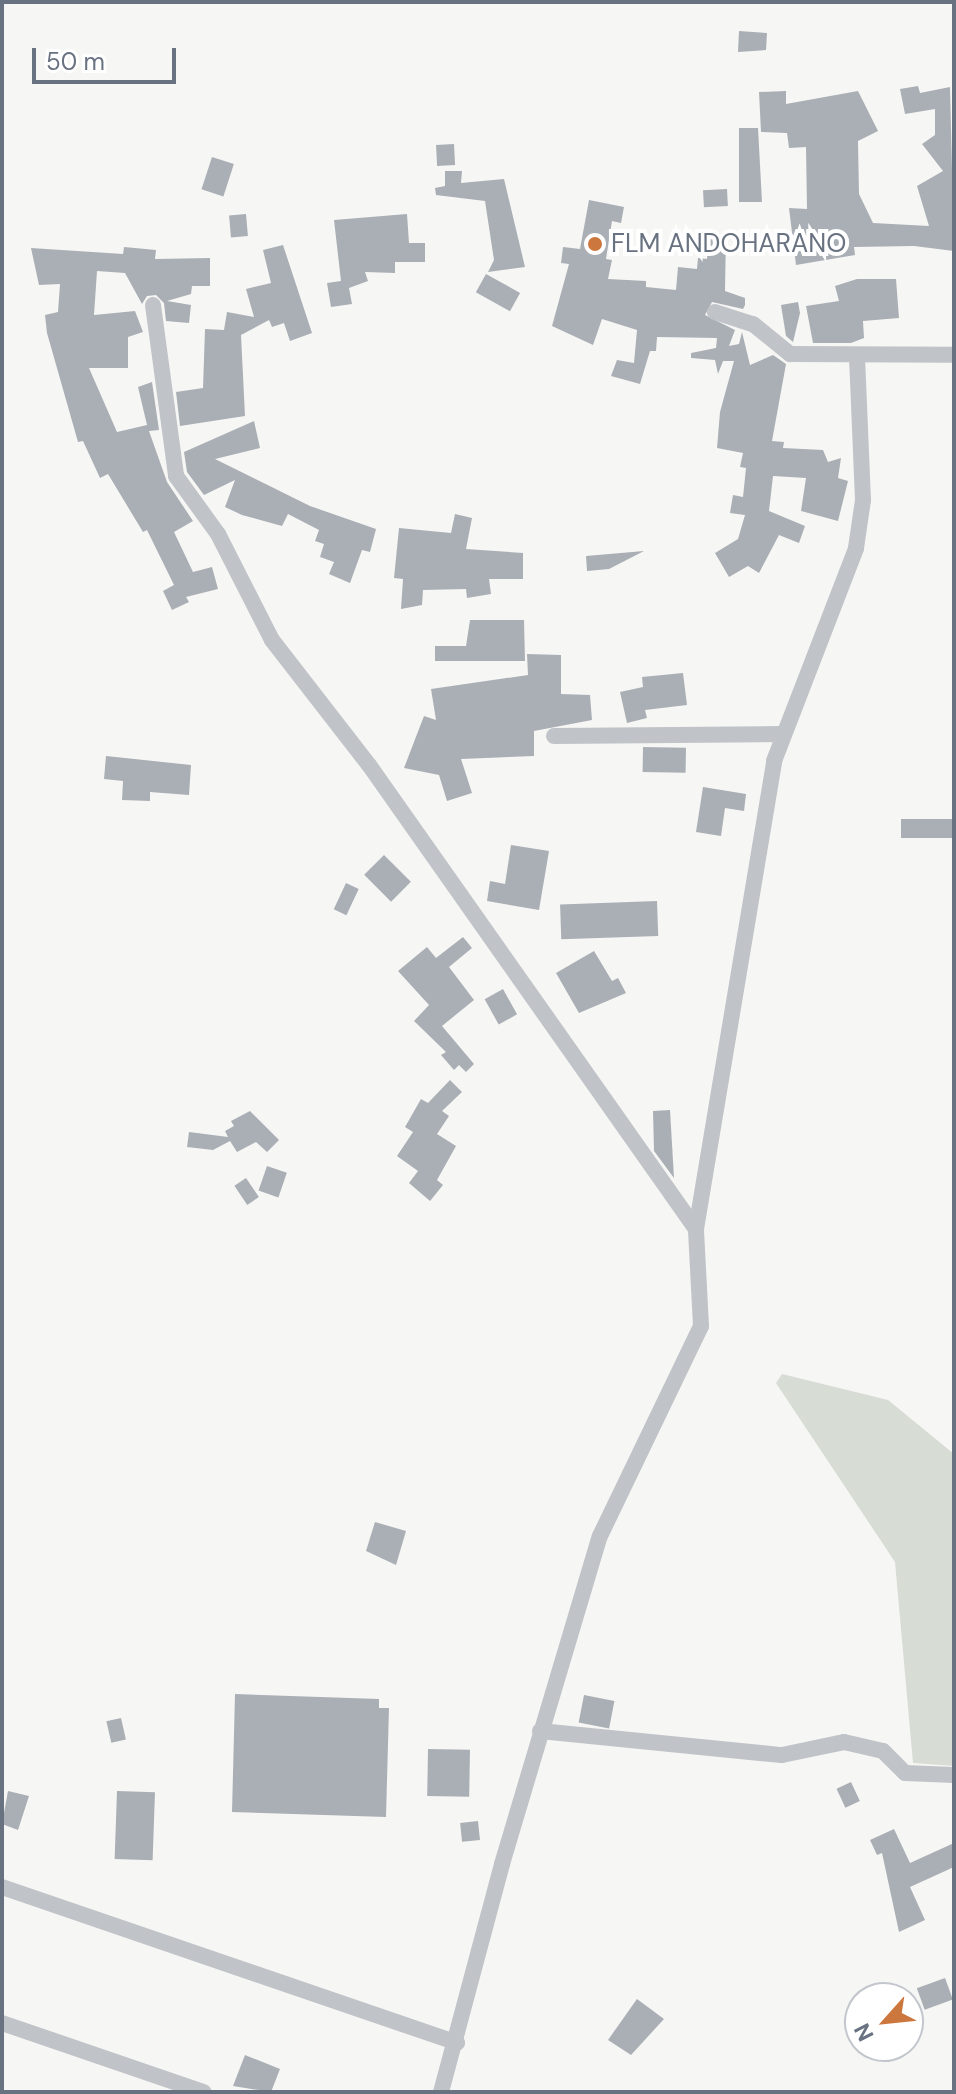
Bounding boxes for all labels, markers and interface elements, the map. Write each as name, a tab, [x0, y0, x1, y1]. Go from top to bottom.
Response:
scale bar	[36, 32, 180, 82]
text: 50 m	[46, 46, 105, 77]
place label: FLM ANDOHARANO	[611, 228, 846, 260]
marker: FLM ANDOHARANO	[586, 235, 604, 253]
north arrow	[844, 1982, 924, 2062]
text: N	[847, 2018, 881, 2046]

